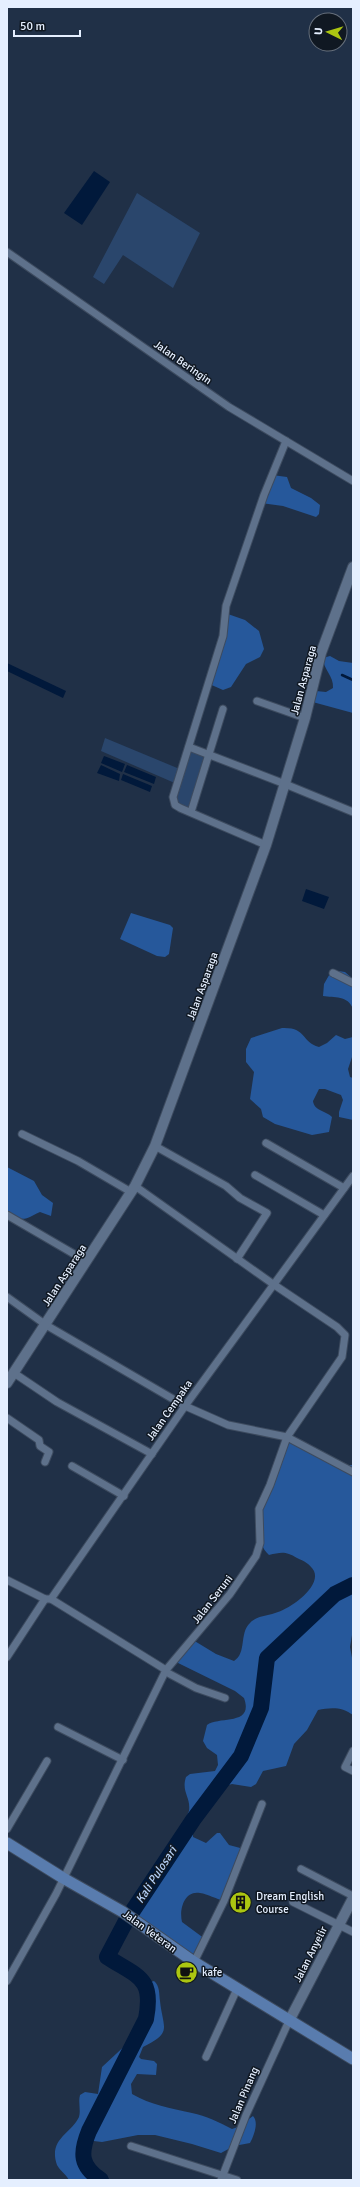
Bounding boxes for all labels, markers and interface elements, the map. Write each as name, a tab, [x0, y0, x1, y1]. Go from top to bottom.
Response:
scale bar	[14, 12, 80, 38]
north arrow	[308, 12, 348, 52]
text: 50 m	[20, 19, 45, 34]
text: U	[312, 27, 325, 35]
street label: Jalan Beringin	[151, 338, 214, 387]
street label: Jalan Asparaga	[288, 644, 319, 716]
street label: Jalan Asparaga	[184, 950, 221, 1022]
street label: Jalan Asparaga	[40, 1241, 90, 1309]
street label: Jalan Cempaka	[144, 1377, 195, 1443]
street label: Jalan Seruni	[189, 1572, 235, 1626]
water label: Kali Pulosari	[133, 1843, 181, 1906]
building icon: Dream English Course	[228, 1889, 254, 1915]
place label: Dream English Course	[256, 1890, 324, 1916]
street label: Jalan Veteran	[120, 1907, 179, 1955]
street label: Jalan Anyelir	[291, 1924, 330, 1984]
cafe icon: kafe	[173, 1959, 199, 1985]
place label: kafe	[202, 1966, 222, 1979]
street label: Jalan Pinang	[226, 2065, 261, 2125]

